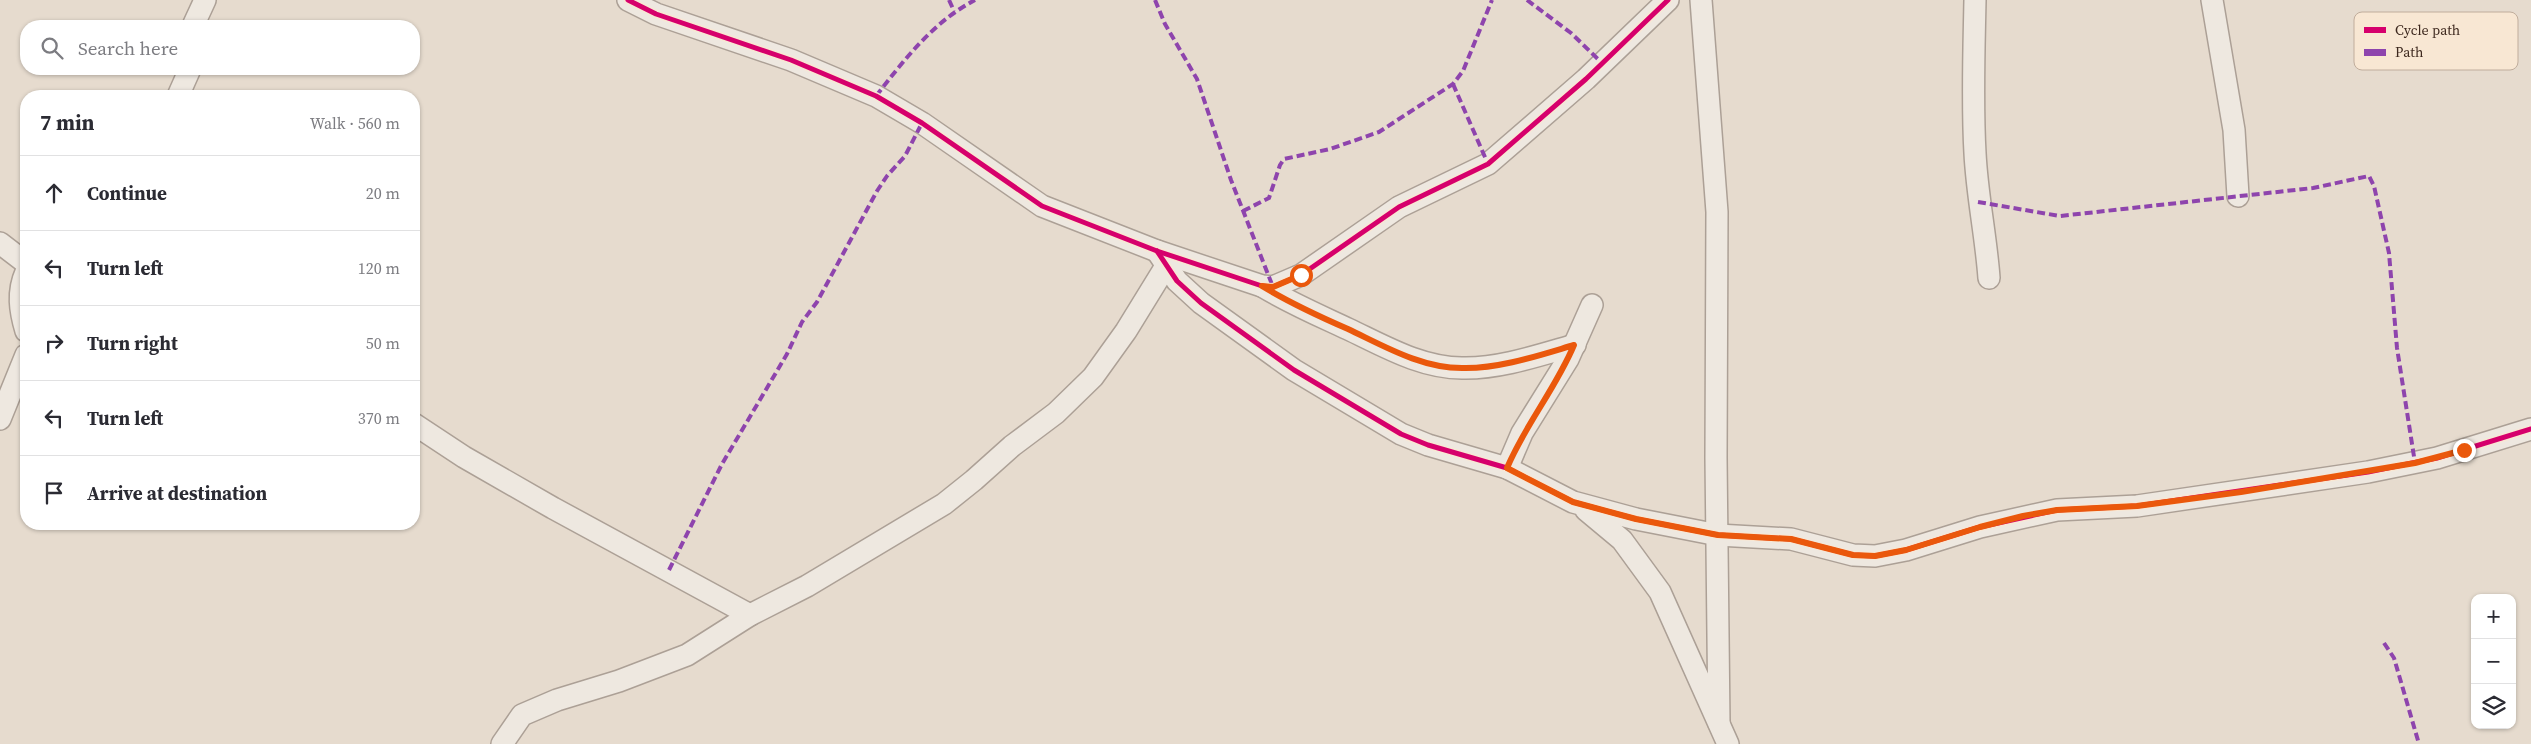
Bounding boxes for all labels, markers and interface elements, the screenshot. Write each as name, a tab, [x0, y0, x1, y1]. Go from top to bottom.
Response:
legend	[2354, 12, 2518, 70]
search box	[20, 20, 420, 75]
text: Cycle path	[2395, 20, 2460, 40]
icon: search	[38, 34, 66, 62]
text: Search here	[78, 35, 178, 61]
text: Path	[2395, 42, 2423, 62]
text: 7 min	[40, 108, 95, 137]
text: Walk · 560 m	[310, 112, 400, 134]
icon: ahead	[40, 179, 68, 207]
text: Continue	[87, 180, 167, 206]
text: 20 m	[366, 182, 400, 204]
icon: left	[40, 254, 68, 282]
text: Turn left	[87, 255, 163, 281]
text: 120 m	[358, 257, 400, 279]
route start	[1290, 264, 1313, 287]
icon: right	[40, 329, 68, 357]
text: Turn right	[87, 330, 178, 356]
text: 50 m	[366, 332, 400, 354]
icon: left	[40, 404, 68, 432]
text: Turn left	[87, 405, 163, 431]
text: 370 m	[358, 407, 400, 429]
route end	[2453, 439, 2476, 462]
icon: arrive	[40, 479, 68, 507]
text: Arrive at destination	[87, 480, 267, 506]
map controls	[2471, 594, 2516, 729]
button: +	[2471, 594, 2516, 639]
button: −	[2471, 639, 2516, 684]
button: layers	[2471, 684, 2516, 729]

